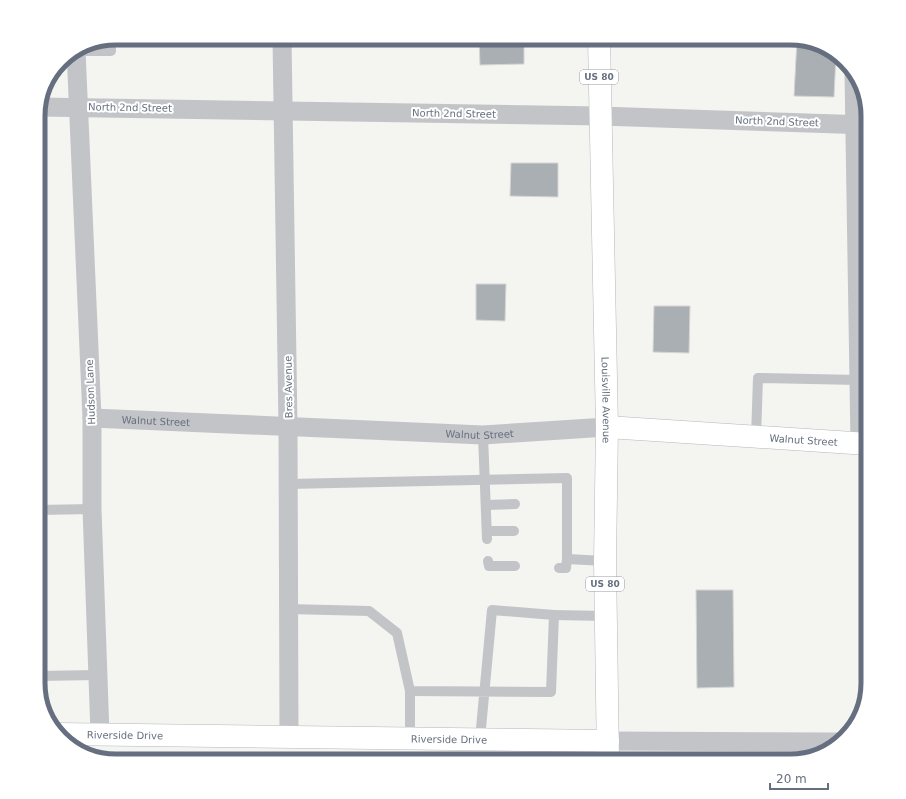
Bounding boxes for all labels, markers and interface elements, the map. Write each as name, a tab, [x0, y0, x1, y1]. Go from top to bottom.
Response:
road number: US 80	[580, 70, 618, 84]
street label: North 2nd Street	[88, 101, 172, 114]
street label: North 2nd Street	[412, 107, 496, 120]
street label: North 2nd Street	[735, 115, 819, 128]
street label: Bres Avenue	[282, 356, 295, 418]
street label: Louisville Avenue	[600, 356, 612, 443]
street label: Hudson Lane	[84, 359, 97, 425]
street label: Walnut Street	[122, 414, 190, 428]
street label: Walnut Street	[445, 428, 514, 441]
street label: Walnut Street	[769, 433, 838, 448]
road number: US 80	[586, 577, 624, 591]
street label: Riverside Drive	[87, 729, 163, 741]
street label: Riverside Drive	[411, 733, 487, 745]
scale bar	[770, 765, 828, 791]
text: 20 m	[776, 772, 807, 786]

